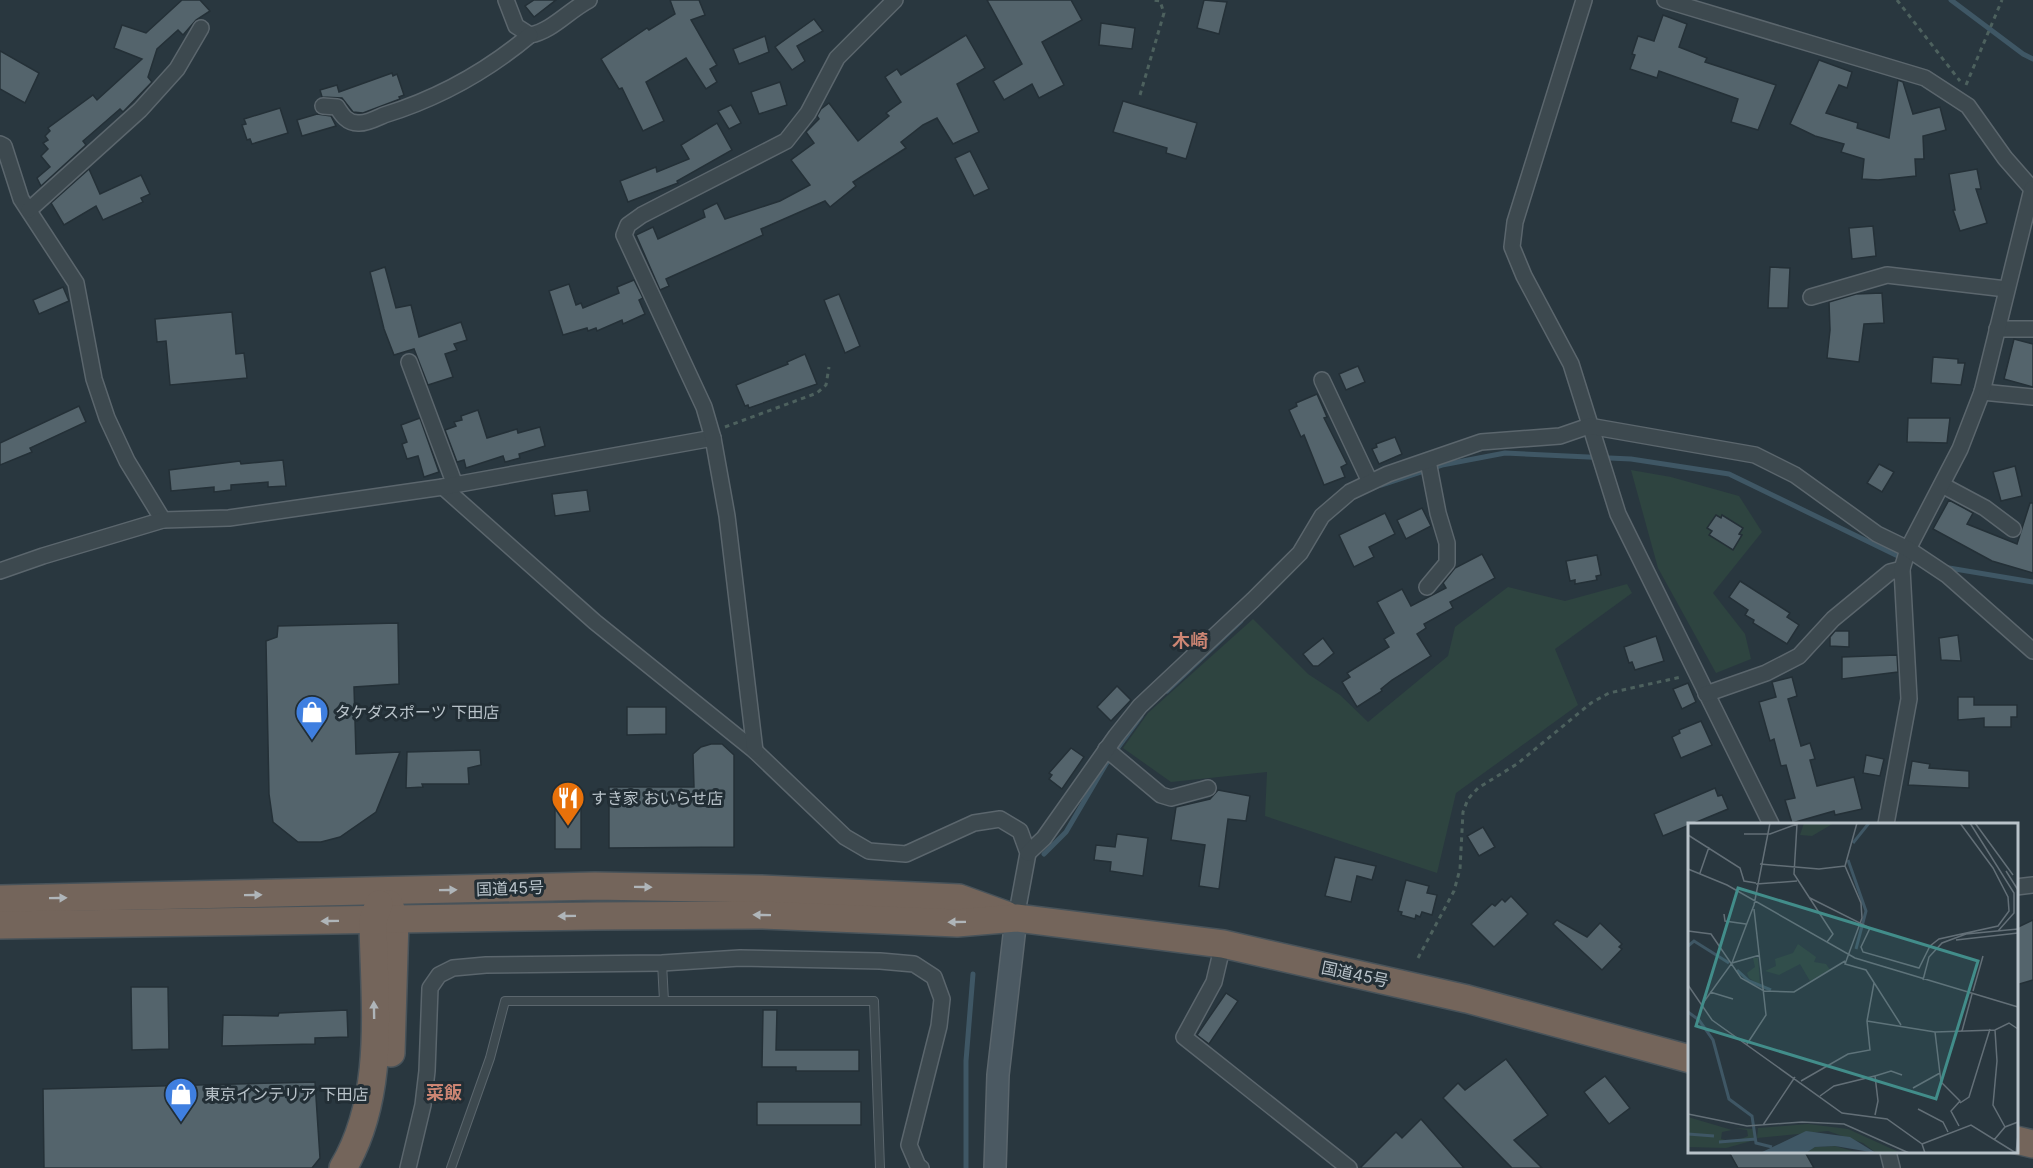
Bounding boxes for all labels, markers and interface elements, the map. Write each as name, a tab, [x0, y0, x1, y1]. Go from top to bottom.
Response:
district label: 木崎	[1172, 630, 1208, 651]
shop icon: タケダスポーツ 下田店	[294, 694, 330, 741]
place label: タケダスポーツ 下田店	[335, 702, 499, 722]
restaurant icon: すき家 おいらせ店	[550, 780, 586, 827]
place label: すき家 おいらせ店	[591, 788, 723, 808]
inset map	[1688, 823, 2018, 1153]
street label: 国道45号	[476, 877, 544, 899]
one-way arrow	[634, 882, 653, 892]
one-way arrow	[439, 885, 458, 895]
one-way arrow	[244, 891, 263, 900]
one-way arrow	[49, 893, 68, 903]
one-way arrow	[753, 910, 772, 920]
one-way arrow	[558, 911, 577, 921]
one-way arrow	[321, 916, 340, 925]
one-way arrow	[948, 917, 967, 927]
street label: 国道45号	[1320, 957, 1390, 991]
one-way arrow	[369, 1000, 379, 1019]
shop icon: 東京インテリア 下田店	[163, 1076, 199, 1123]
district label: 菜飯	[426, 1082, 462, 1103]
place label: 東京インテリア 下田店	[204, 1084, 369, 1104]

